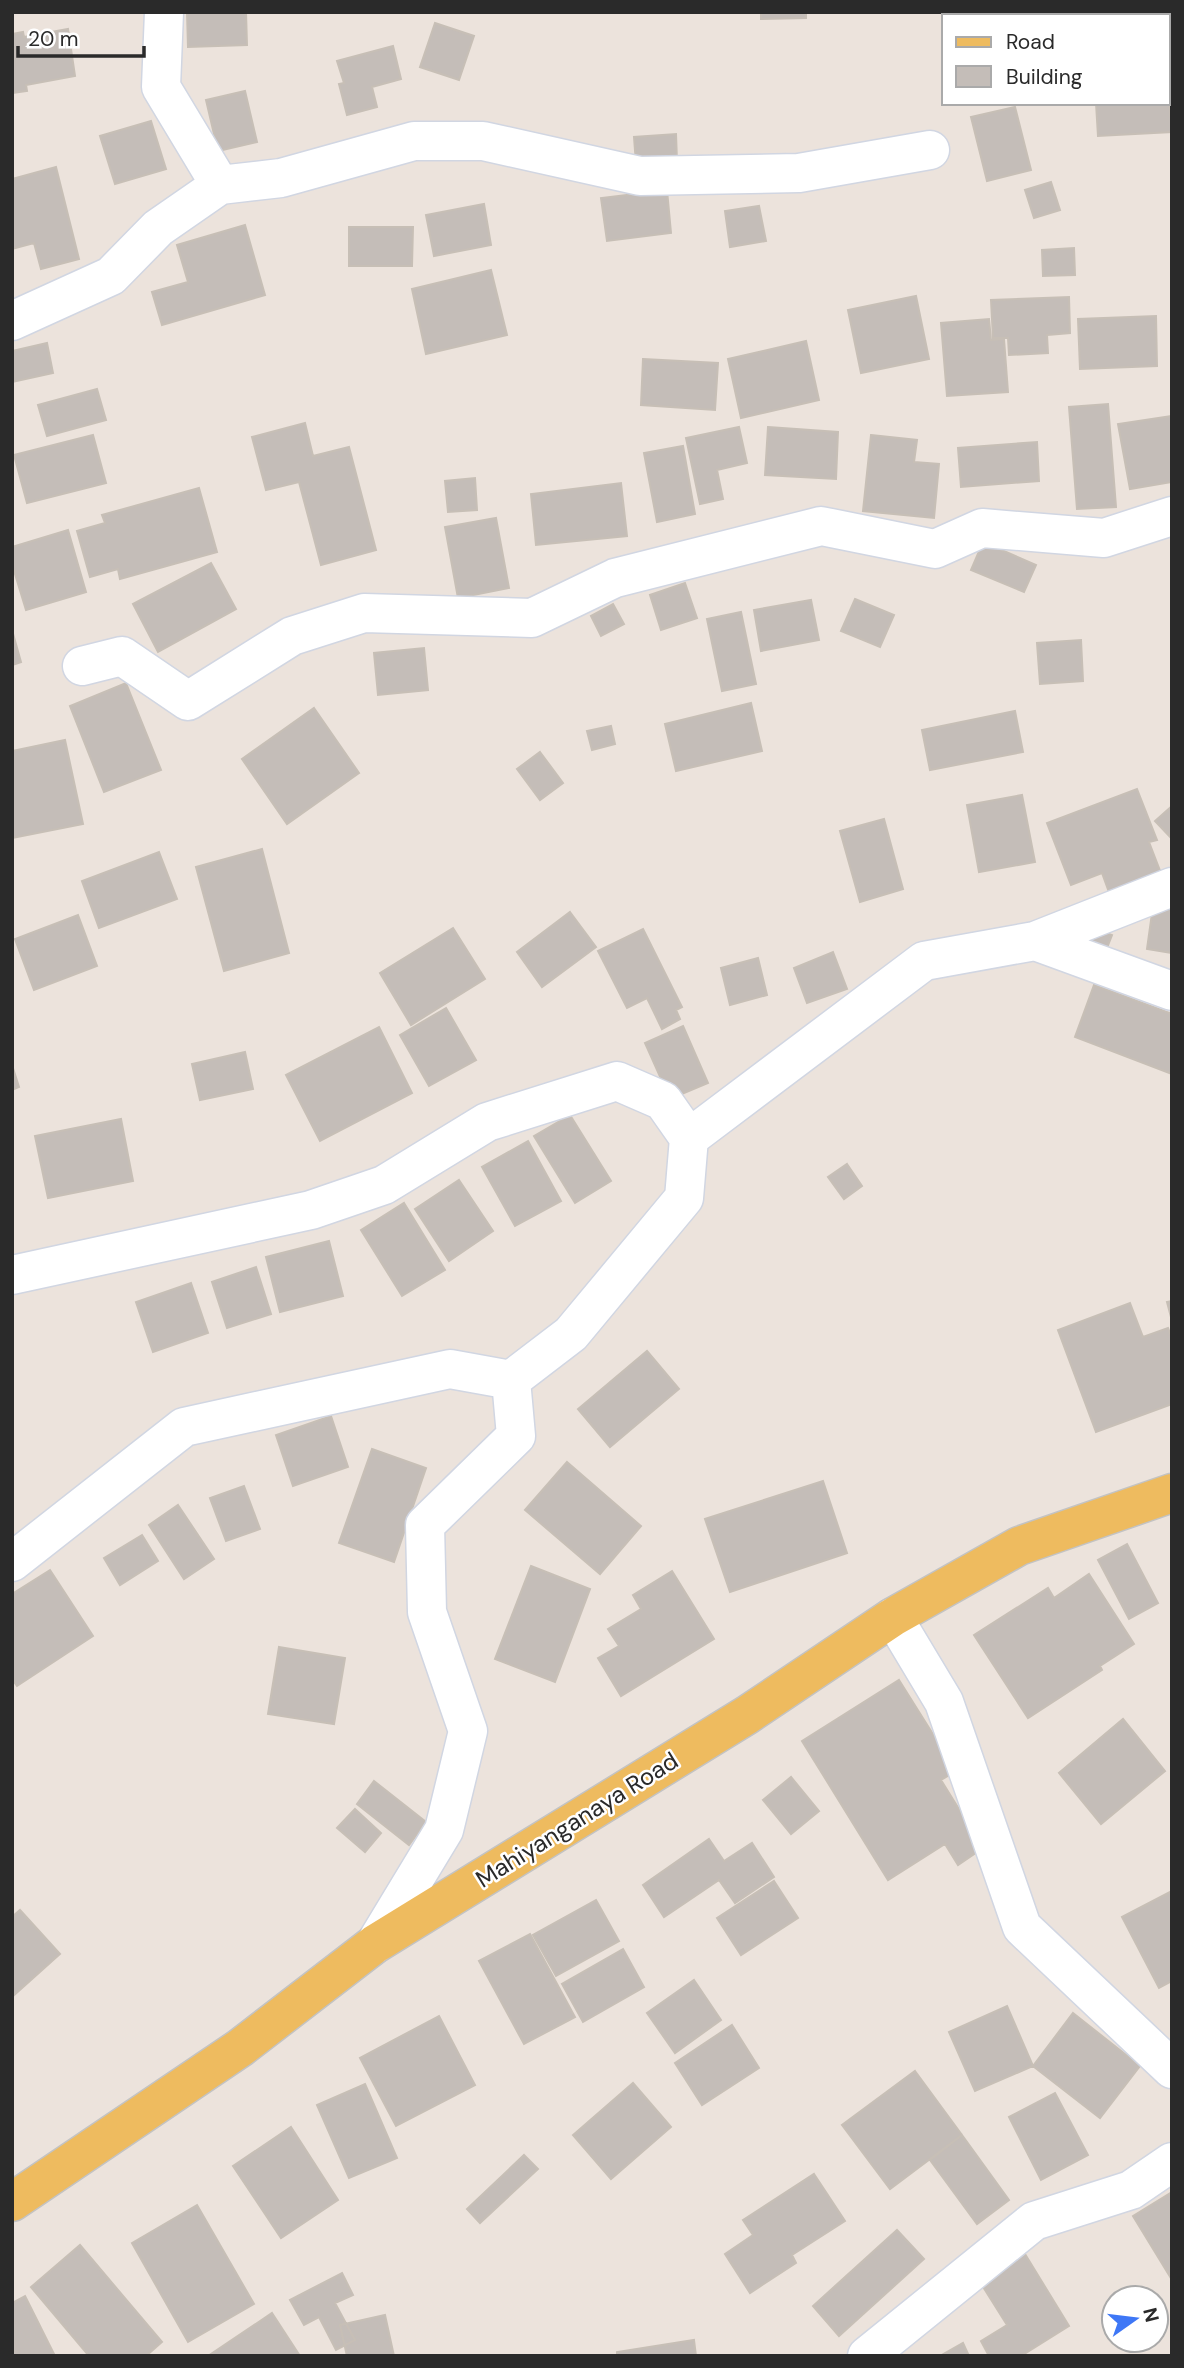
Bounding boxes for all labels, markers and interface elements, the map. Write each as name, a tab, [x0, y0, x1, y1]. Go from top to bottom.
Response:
scale bar	[18, 14, 144, 58]
legend	[942, 14, 1170, 105]
text: 20 m	[28, 25, 79, 53]
text: Road	[1006, 28, 1055, 56]
text: Building	[1006, 63, 1083, 91]
street label: Mahiyanganaya Road	[470, 1745, 684, 1894]
north arrow	[1100, 2284, 1170, 2354]
text: N	[1137, 2305, 1165, 2325]

